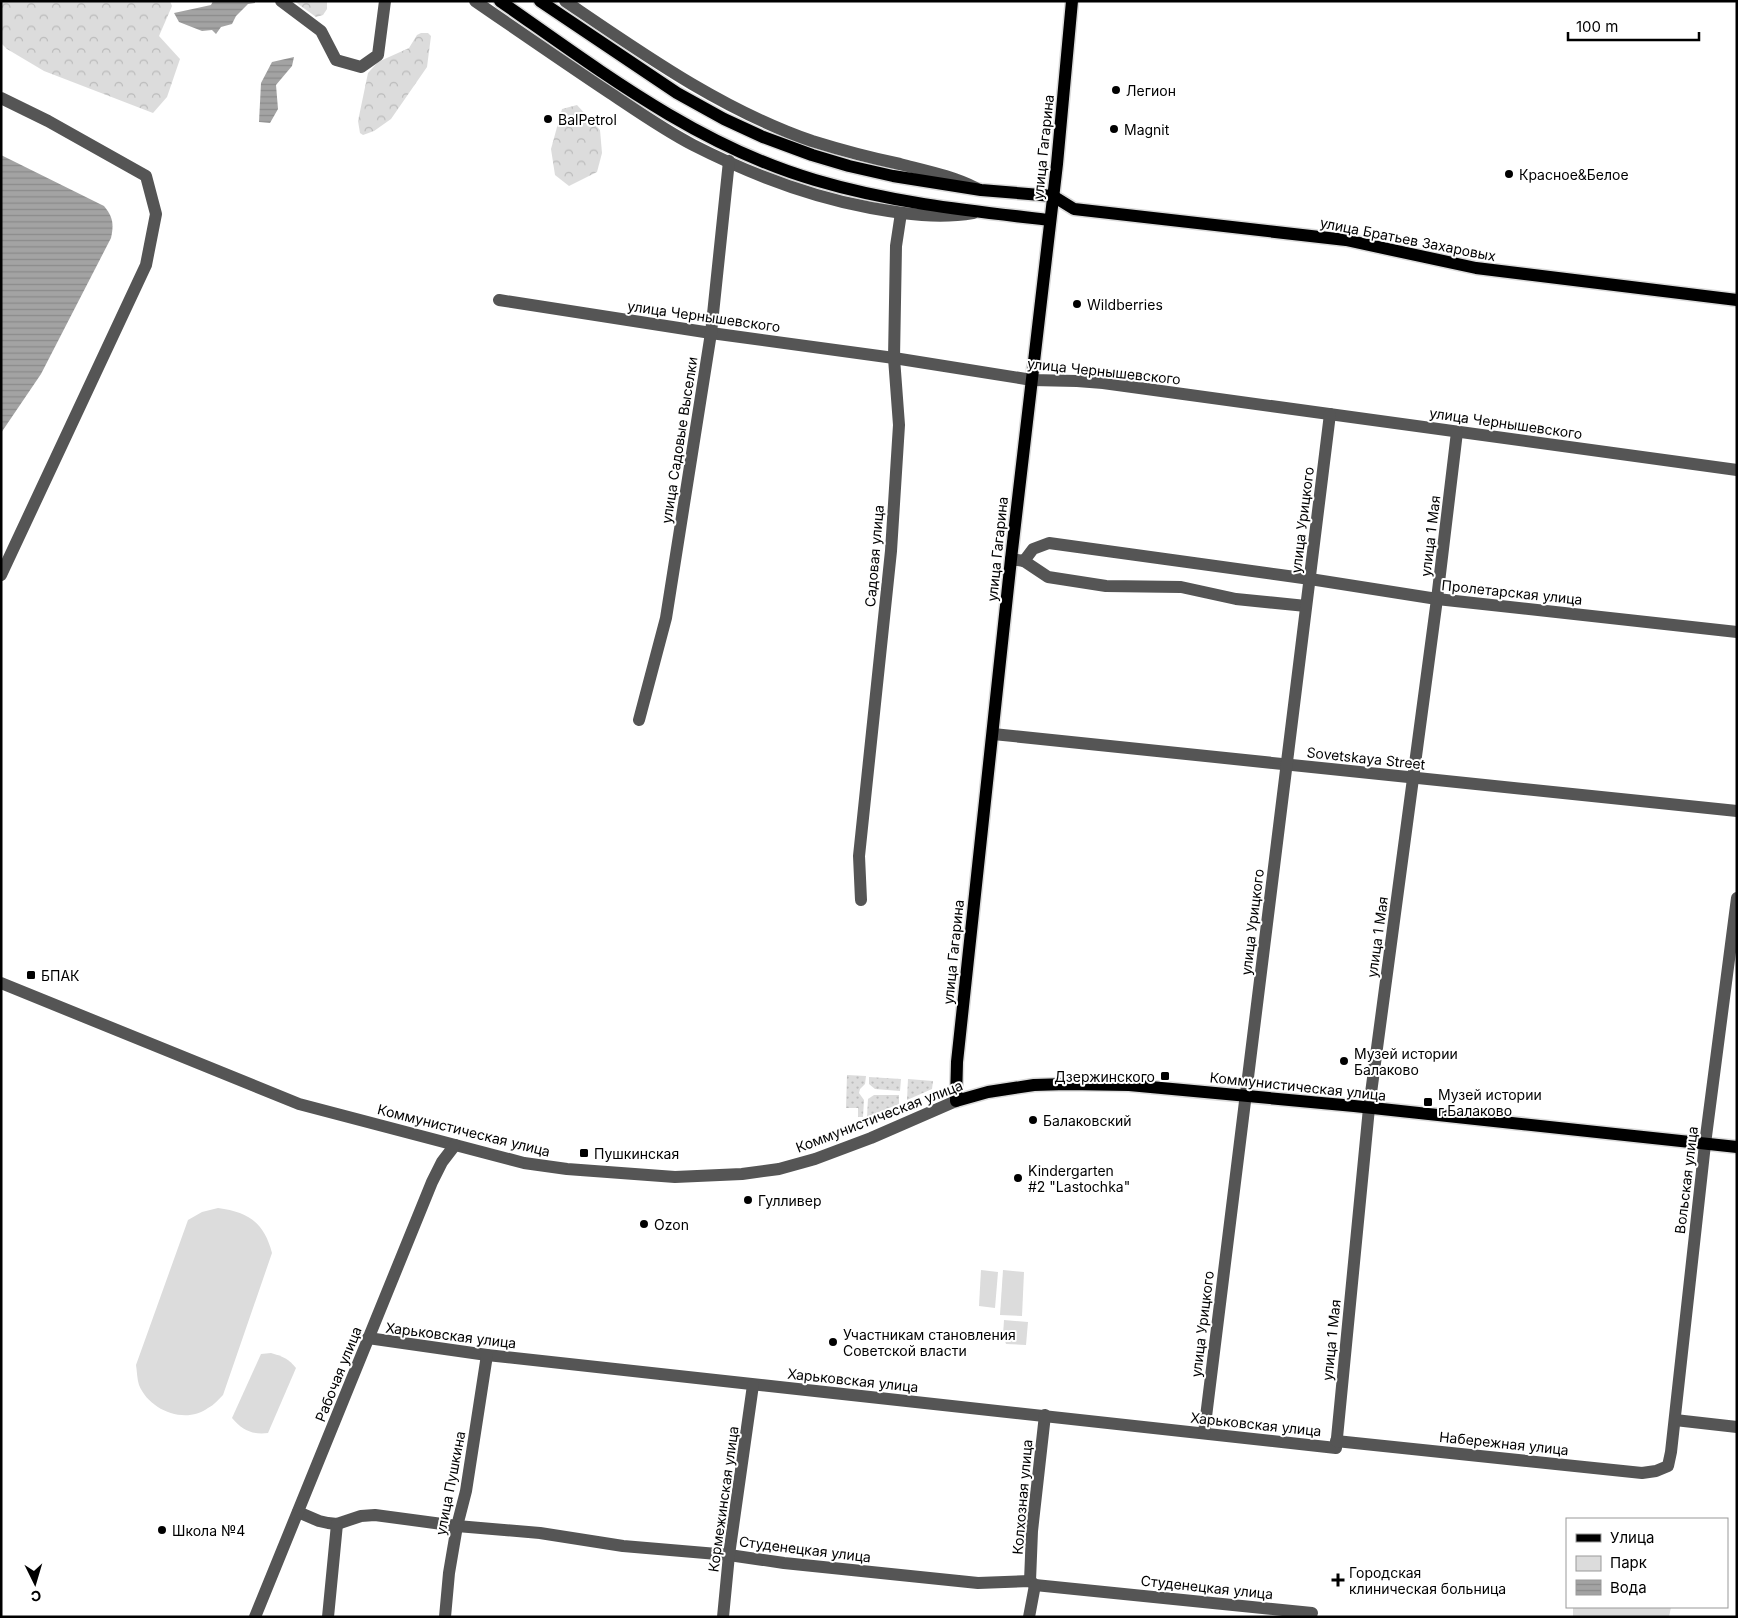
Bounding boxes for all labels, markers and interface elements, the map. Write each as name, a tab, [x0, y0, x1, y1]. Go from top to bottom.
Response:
scale bar	[1568, 10, 1699, 42]
text: 100 m	[1576, 17, 1618, 36]
place label: Легион	[1126, 82, 1176, 99]
marker: Легион	[1110, 84, 1122, 96]
street label: улица Гагарина	[1029, 94, 1057, 200]
place label: BalPetrol	[558, 111, 617, 128]
marker: BalPetrol	[542, 113, 554, 125]
place label: Magnit	[1124, 121, 1170, 138]
marker: Magnit	[1108, 123, 1120, 135]
place label: Красное&Белое	[1519, 166, 1629, 183]
marker: Красное&Белое	[1503, 168, 1515, 180]
street label: улица Братьев Захаровых	[1319, 214, 1498, 264]
place label: Wildberries	[1087, 296, 1163, 313]
street label: улица Чернышевского	[626, 297, 782, 335]
marker: Wildberries	[1071, 298, 1083, 310]
street label: улица Чернышевского	[1026, 354, 1182, 388]
street label: улица Садовые Выселки	[657, 355, 701, 525]
street label: улица Чернышевского	[1428, 404, 1584, 442]
street label: улица Урицкого	[1287, 466, 1317, 574]
street label: улица 1 Мая	[1417, 494, 1443, 578]
street label: улица Гагарина	[983, 496, 1011, 602]
street label: Садовая улица	[861, 504, 887, 608]
street label: Пролетарская улица	[1441, 576, 1583, 608]
street label: Sovetskaya Street	[1306, 743, 1427, 773]
street label: улица Урицкого	[1237, 868, 1267, 976]
street label: улица 1 Мая	[1363, 895, 1391, 979]
street label: улица Гагарина	[939, 899, 967, 1005]
place label: БПАК	[41, 967, 80, 984]
marker: БПАК	[25, 969, 37, 981]
place label: Музей истории Балаково	[1354, 1045, 1458, 1078]
marker: Музей истории Балаково	[1338, 1055, 1350, 1067]
place label: Дзержинского	[1054, 1068, 1155, 1085]
street label: Коммунистическая улица	[1209, 1068, 1387, 1104]
marker: Дзержинского	[1159, 1070, 1171, 1082]
street label: Коммунистическая улица	[793, 1076, 965, 1156]
place label: Музей истории г.Балаково	[1438, 1086, 1542, 1119]
marker: Музей истории г.Балаково	[1422, 1096, 1434, 1108]
street label: Коммунистическая улица	[376, 1100, 552, 1160]
place label: Балаковский	[1043, 1112, 1132, 1129]
marker: Балаковский	[1027, 1114, 1039, 1126]
street label: Вольская улица	[1671, 1125, 1701, 1235]
place label: Пушкинская	[594, 1145, 679, 1162]
marker: Пушкинская	[578, 1147, 590, 1159]
place label: Kindergarten #2 "Lastochka"	[1028, 1162, 1130, 1195]
marker: Kindergarten #2 "Lastochka"	[1012, 1172, 1024, 1184]
place label: Гулливер	[758, 1192, 822, 1209]
marker: Гулливер	[742, 1194, 754, 1206]
place label: Ozon	[654, 1216, 689, 1233]
marker: Ozon	[638, 1218, 650, 1230]
street label: улица Урицкого	[1187, 1270, 1217, 1378]
street label: улица 1 Мая	[1318, 1299, 1344, 1381]
street label: Харьковская улица	[385, 1319, 517, 1351]
street label: Рабочая улица	[311, 1324, 365, 1424]
place label: Участникам становления Советской власти	[843, 1326, 1016, 1359]
marker: Участникам становления Советской власти	[827, 1336, 839, 1348]
street label: Харьковская улица	[787, 1365, 919, 1395]
street label: Харьковская улица	[1190, 1409, 1322, 1439]
street label: Кормежинская улица	[704, 1425, 742, 1573]
street label: Набережная улица	[1438, 1428, 1570, 1458]
street label: улица Пушкина	[432, 1430, 468, 1536]
street label: Колхозная улица	[1008, 1439, 1036, 1555]
legend	[1566, 1518, 1728, 1608]
place label: Школа №4	[172, 1522, 245, 1539]
marker: Школа №4	[156, 1524, 168, 1536]
text: Улица	[1610, 1528, 1654, 1547]
street label: Студенецкая улица	[738, 1532, 872, 1566]
text: Парк	[1610, 1553, 1647, 1572]
north arrow	[10, 1558, 60, 1608]
place label: Городская клиническая больница	[1349, 1564, 1506, 1597]
street label: Студенецкая улица	[1140, 1572, 1274, 1602]
marker: Городская клиническая больница	[1331, 1573, 1345, 1587]
text: Вода	[1610, 1578, 1647, 1597]
text: С	[30, 1588, 42, 1605]

